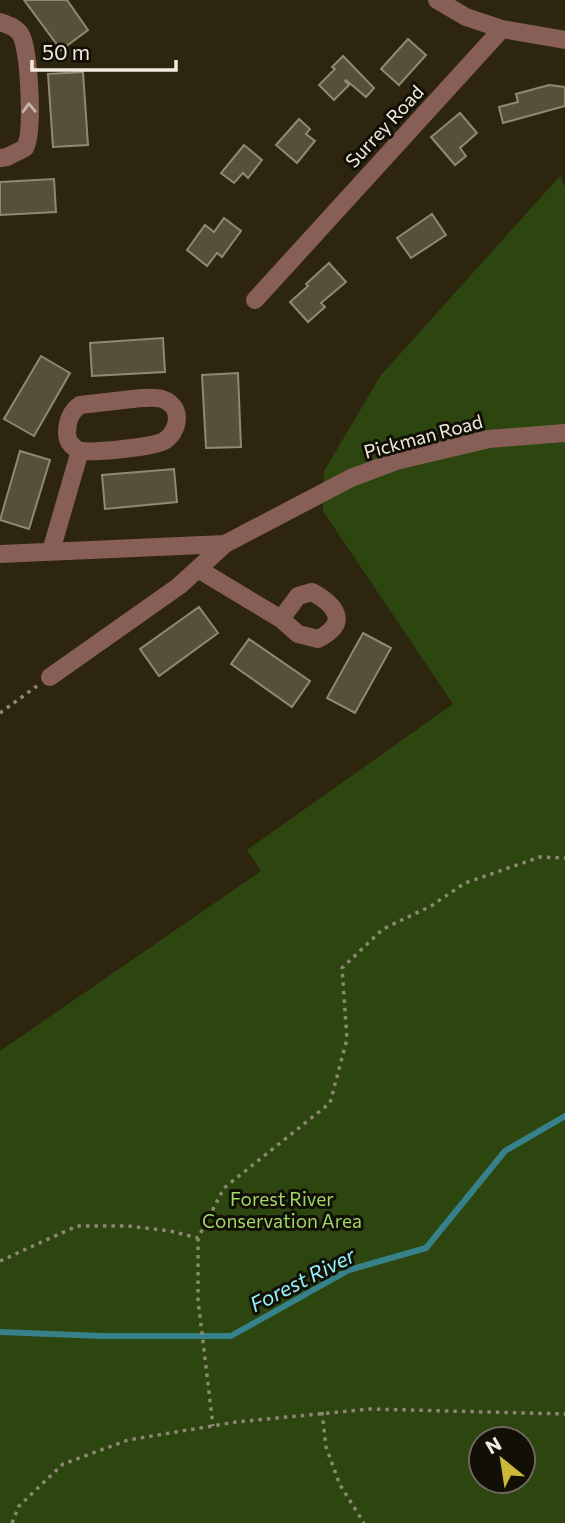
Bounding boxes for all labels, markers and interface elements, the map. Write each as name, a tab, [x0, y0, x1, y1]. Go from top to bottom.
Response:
scale bar	[32, 28, 175, 72]
text: 50 m	[42, 39, 90, 64]
street label: Surrey Road	[340, 80, 428, 172]
one-way arrow	[22, 102, 37, 113]
street label: Pickman Road	[361, 409, 485, 463]
park label: Forest River Conservation Area	[202, 1187, 362, 1232]
water label: Forest River	[245, 1242, 359, 1316]
north arrow	[467, 1425, 537, 1495]
text: N	[481, 1431, 505, 1458]

